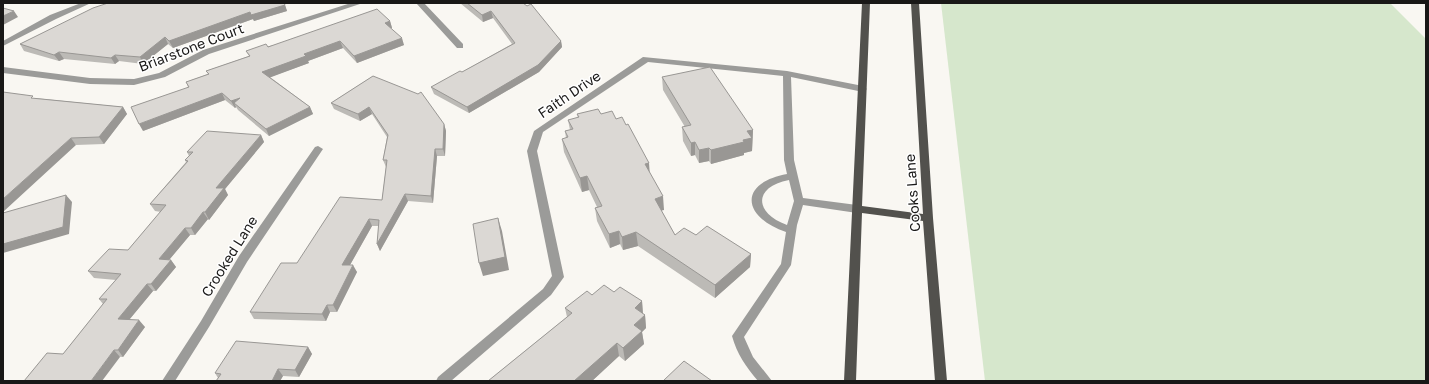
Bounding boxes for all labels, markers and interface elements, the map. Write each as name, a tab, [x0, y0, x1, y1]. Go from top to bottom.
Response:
street label: Briarstone Court	[136, 19, 246, 75]
street label: Faith Drive	[534, 67, 604, 121]
street label: Cooks Lane	[901, 154, 923, 232]
street label: Crooked Lane	[197, 212, 261, 300]

